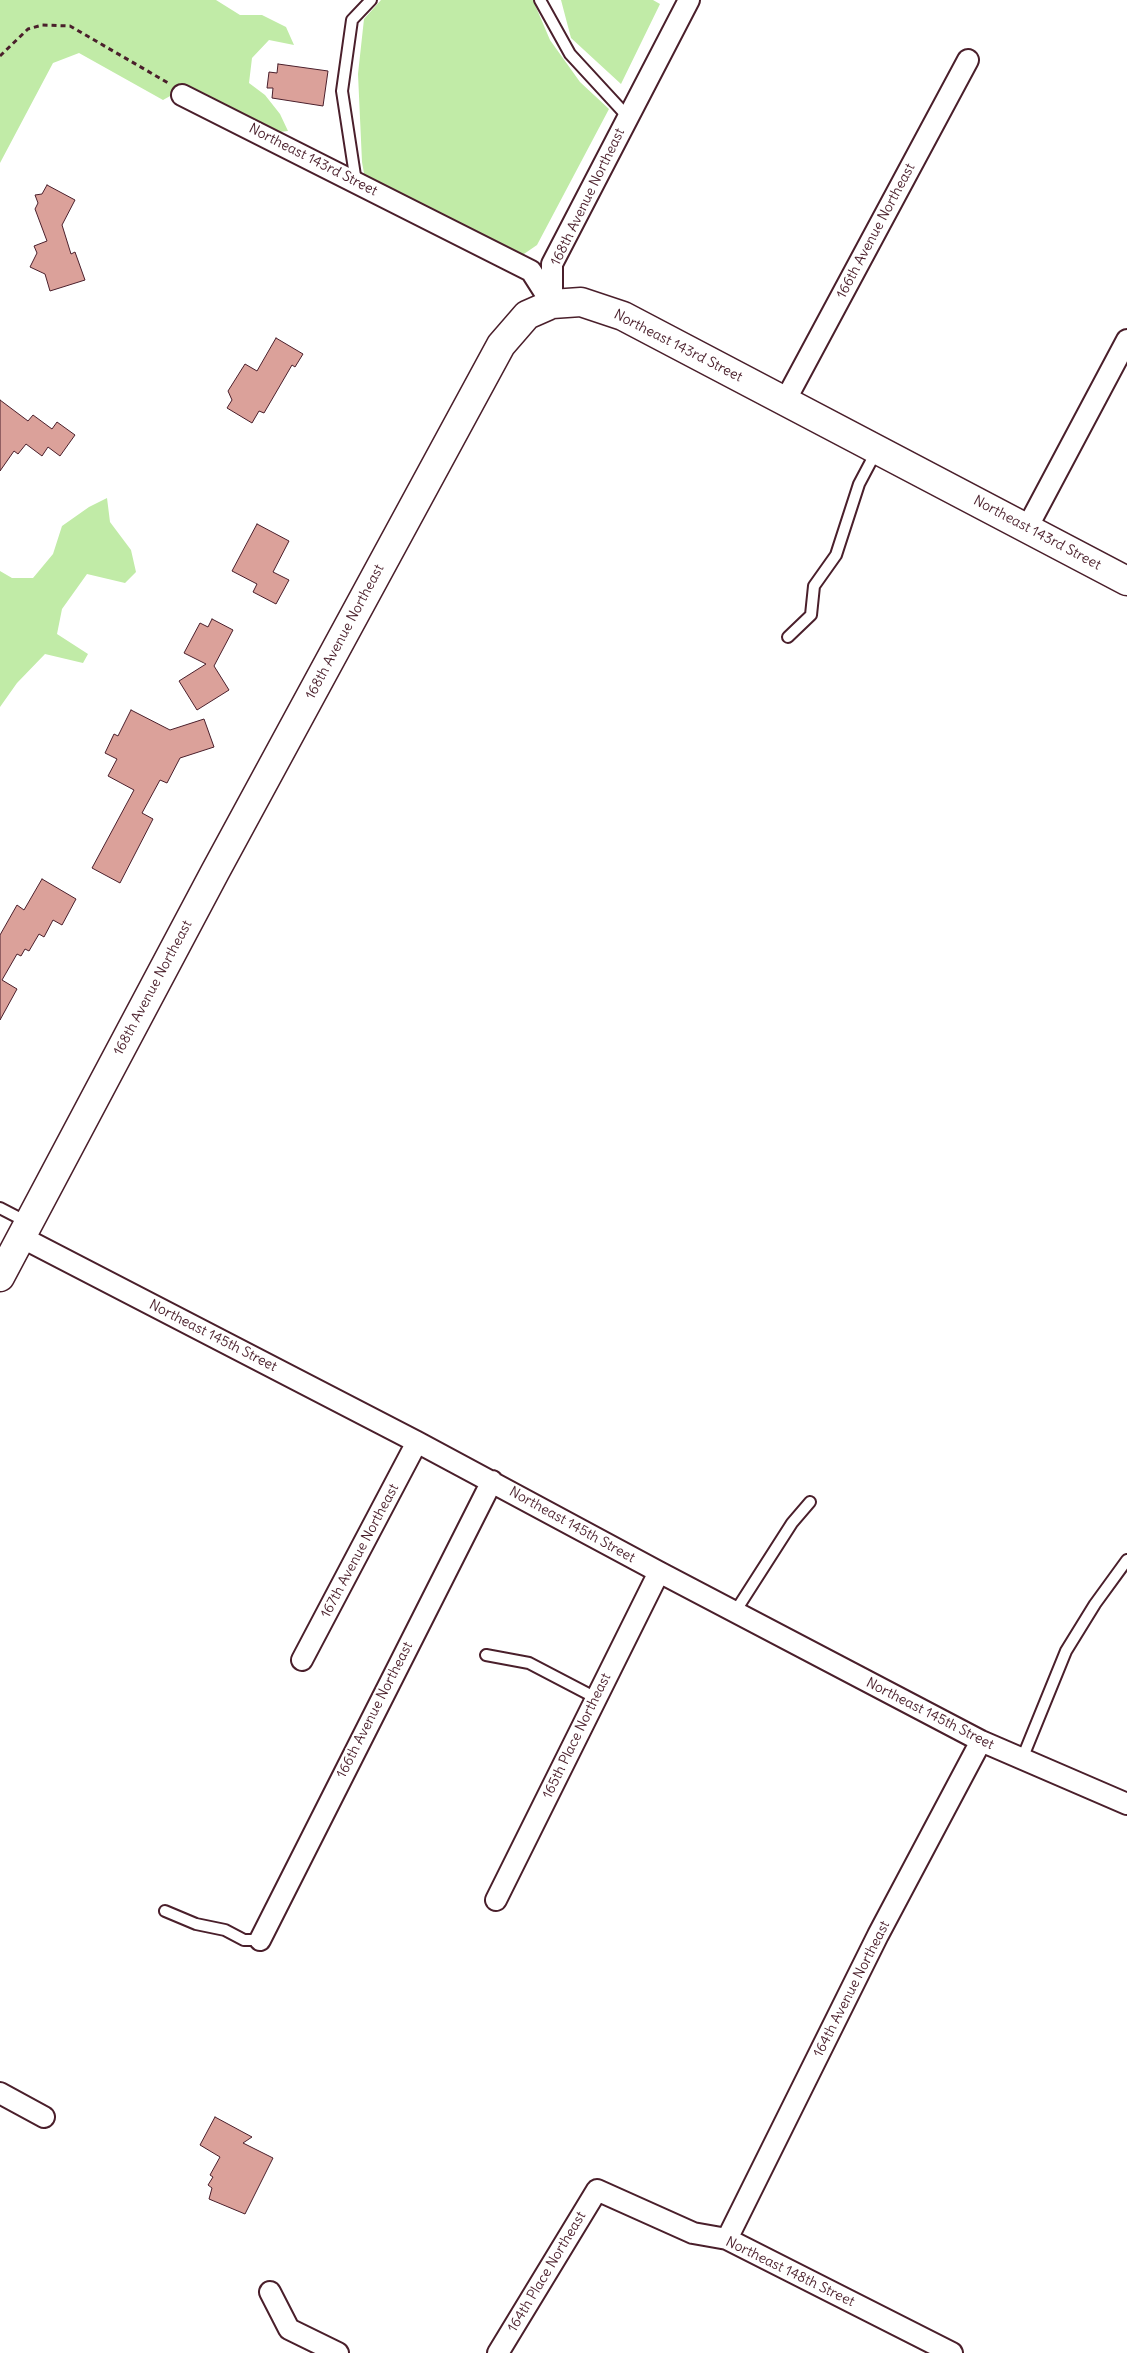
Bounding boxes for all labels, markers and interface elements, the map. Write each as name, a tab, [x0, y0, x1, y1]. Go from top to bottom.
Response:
street label: Northeast 143rd Street	[246, 120, 380, 200]
street label: 168th Avenue Northeast	[547, 126, 629, 268]
street label: 166th Avenue Northeast	[833, 161, 919, 301]
street label: Northeast 143rd Street	[611, 306, 745, 386]
street label: Northeast 143rd Street	[970, 492, 1104, 574]
street label: 168th Avenue Northeast	[302, 562, 388, 702]
street label: 168th Avenue Northeast	[110, 918, 196, 1058]
street label: Northeast 145th Street	[146, 1296, 280, 1376]
street label: 167th Avenue Northeast	[318, 1481, 402, 1621]
street label: Northeast 145th Street	[506, 1483, 638, 1567]
street label: 166th Avenue Northeast	[333, 1639, 417, 1781]
street label: 165th Place Northeast	[539, 1670, 615, 1802]
street label: Northeast 145th Street	[863, 1674, 997, 1754]
street label: 164th Avenue Northeast	[810, 1918, 894, 2060]
street label: 164th Place Northeast	[504, 2209, 590, 2335]
street label: Northeast 148th Street	[723, 2234, 857, 2310]

